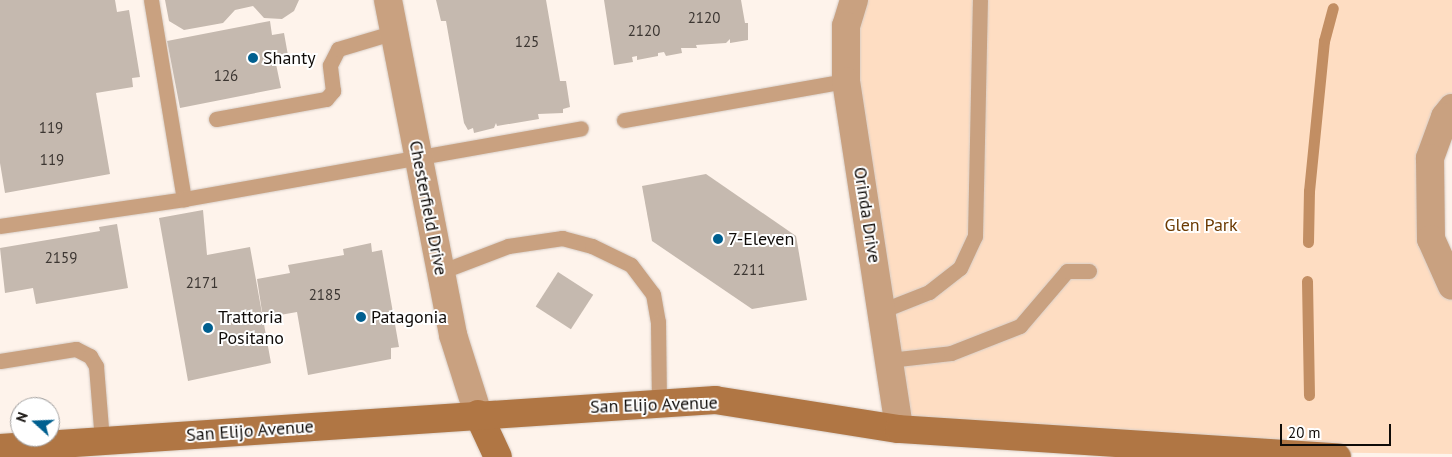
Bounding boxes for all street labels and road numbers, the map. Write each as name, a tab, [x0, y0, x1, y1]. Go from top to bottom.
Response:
street label: Chesterfield Drive	[404, 139, 452, 277]
street label: Orinda Drive	[849, 165, 885, 265]
street label: San Elijo Avenue	[589, 392, 719, 418]
street label: San Elijo Avenue	[185, 416, 315, 446]

